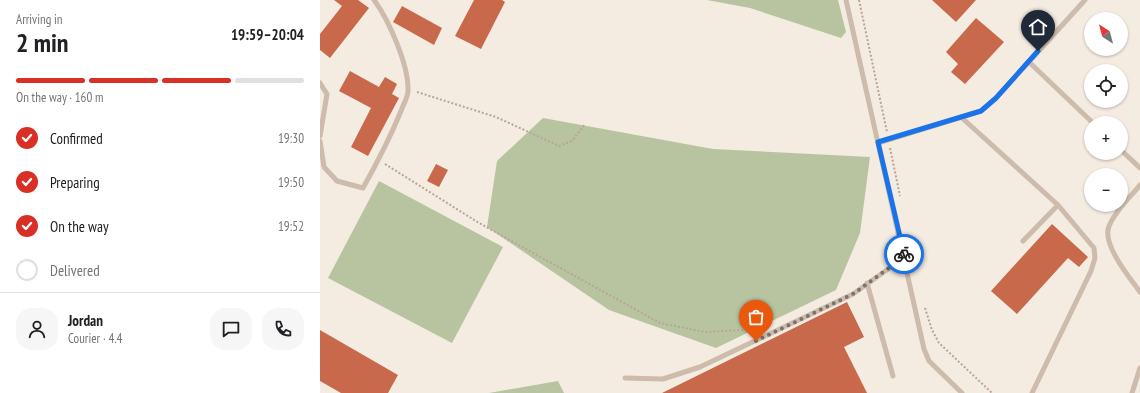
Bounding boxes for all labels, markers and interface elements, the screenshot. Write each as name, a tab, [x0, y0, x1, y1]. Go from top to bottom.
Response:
pin	[1021, 10, 1055, 51]
text: Arriving in	[16, 11, 63, 28]
north arrow	[1084, 12, 1128, 56]
map controls	[1084, 12, 1128, 212]
icon: home	[1027, 16, 1049, 38]
text: 19:59–20:04	[231, 25, 304, 44]
text: 2 min	[16, 26, 69, 59]
button: locate	[1084, 64, 1128, 108]
text: On the way · 160 m	[16, 89, 103, 106]
button: +	[1084, 116, 1128, 160]
icon: check	[16, 127, 38, 149]
text: Confirmed	[50, 129, 103, 148]
text: 19:30	[278, 130, 304, 147]
button: −	[1084, 168, 1128, 212]
icon: check	[16, 171, 38, 193]
text: Preparing	[50, 173, 100, 192]
text: 19:50	[278, 174, 304, 191]
icon: check	[16, 215, 38, 237]
text: On the way	[50, 217, 109, 236]
text: 19:52	[278, 218, 304, 235]
courier	[884, 234, 924, 274]
icon: bike	[893, 243, 915, 265]
text: Delivered	[50, 261, 100, 280]
pin	[739, 300, 773, 341]
icon: bag	[745, 306, 767, 328]
button: person	[16, 308, 58, 350]
button: chat	[210, 308, 252, 350]
button: phone	[262, 308, 304, 350]
text: Jordan	[68, 311, 103, 330]
text: Courier · 4.4	[68, 330, 122, 347]

